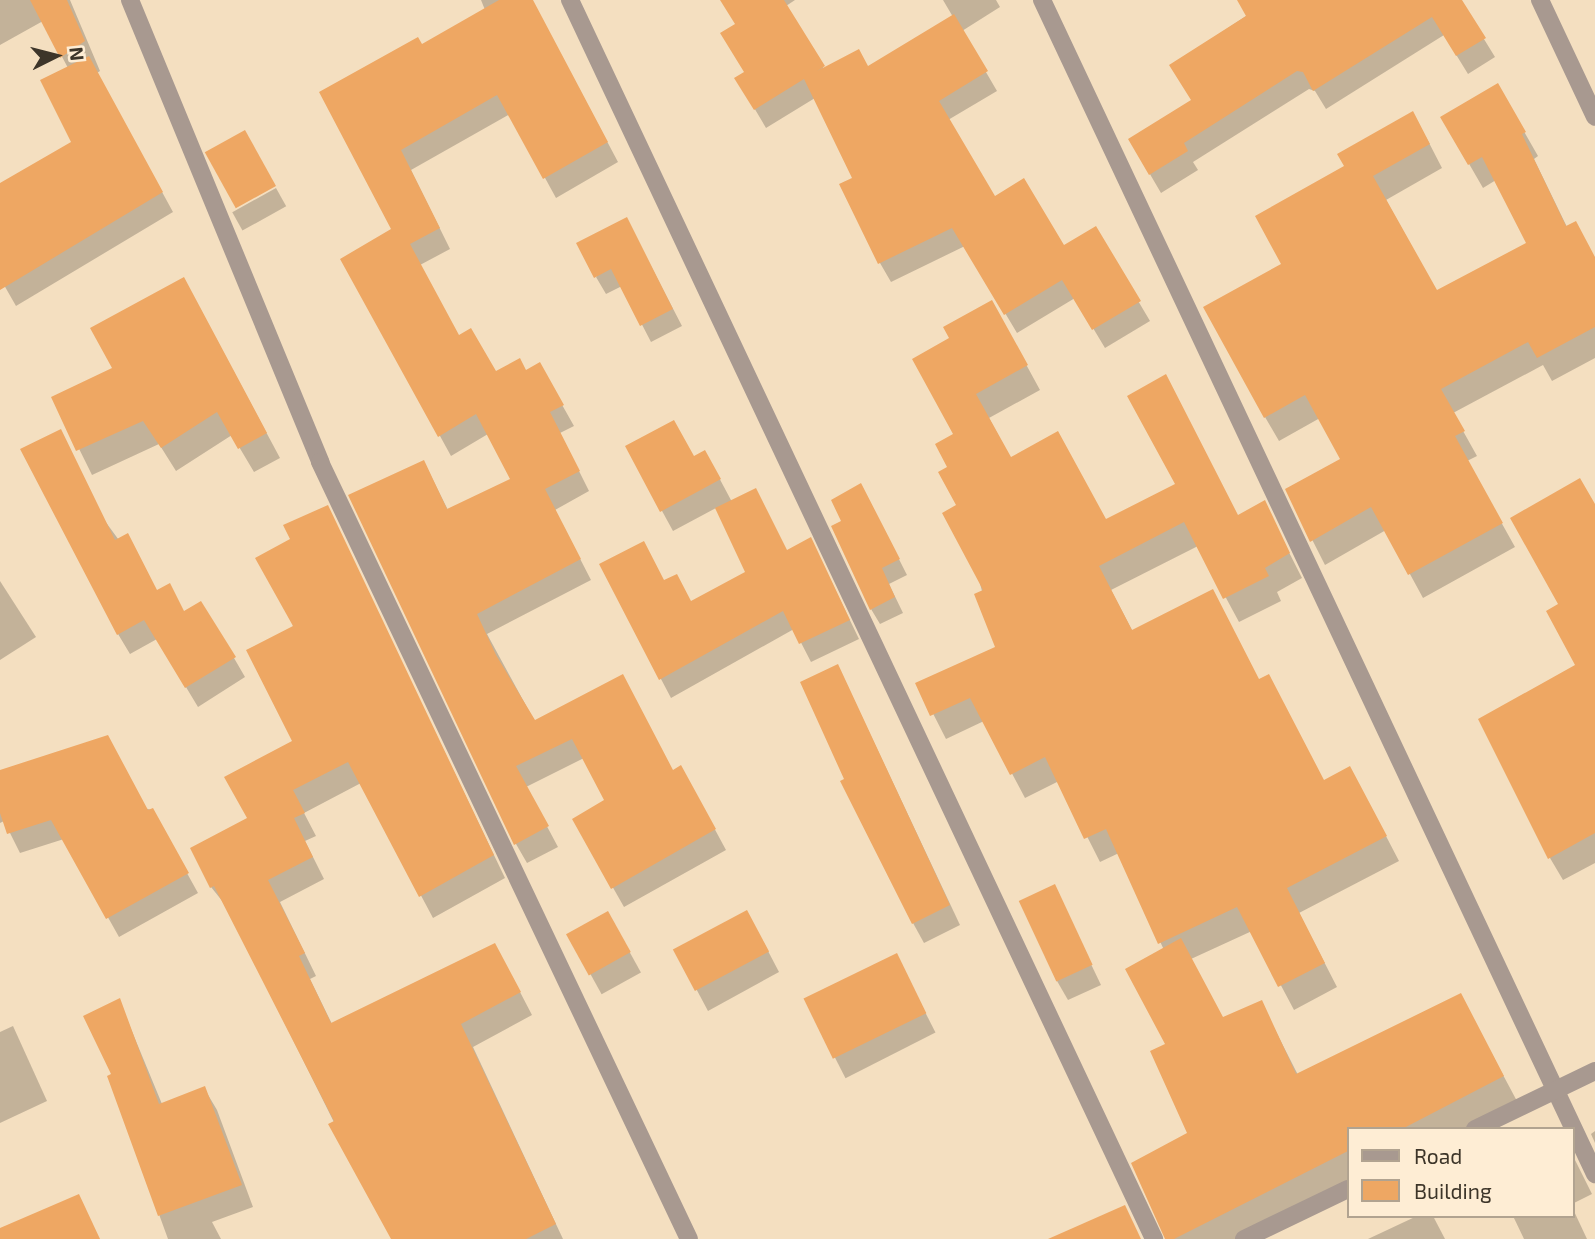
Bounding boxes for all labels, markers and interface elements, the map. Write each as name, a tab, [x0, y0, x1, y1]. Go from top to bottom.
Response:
north arrow	[21, 21, 91, 91]
text: N	[65, 46, 90, 62]
legend	[1346, 1127, 1574, 1218]
text: Road	[1414, 1143, 1462, 1168]
text: Building	[1414, 1178, 1492, 1203]

